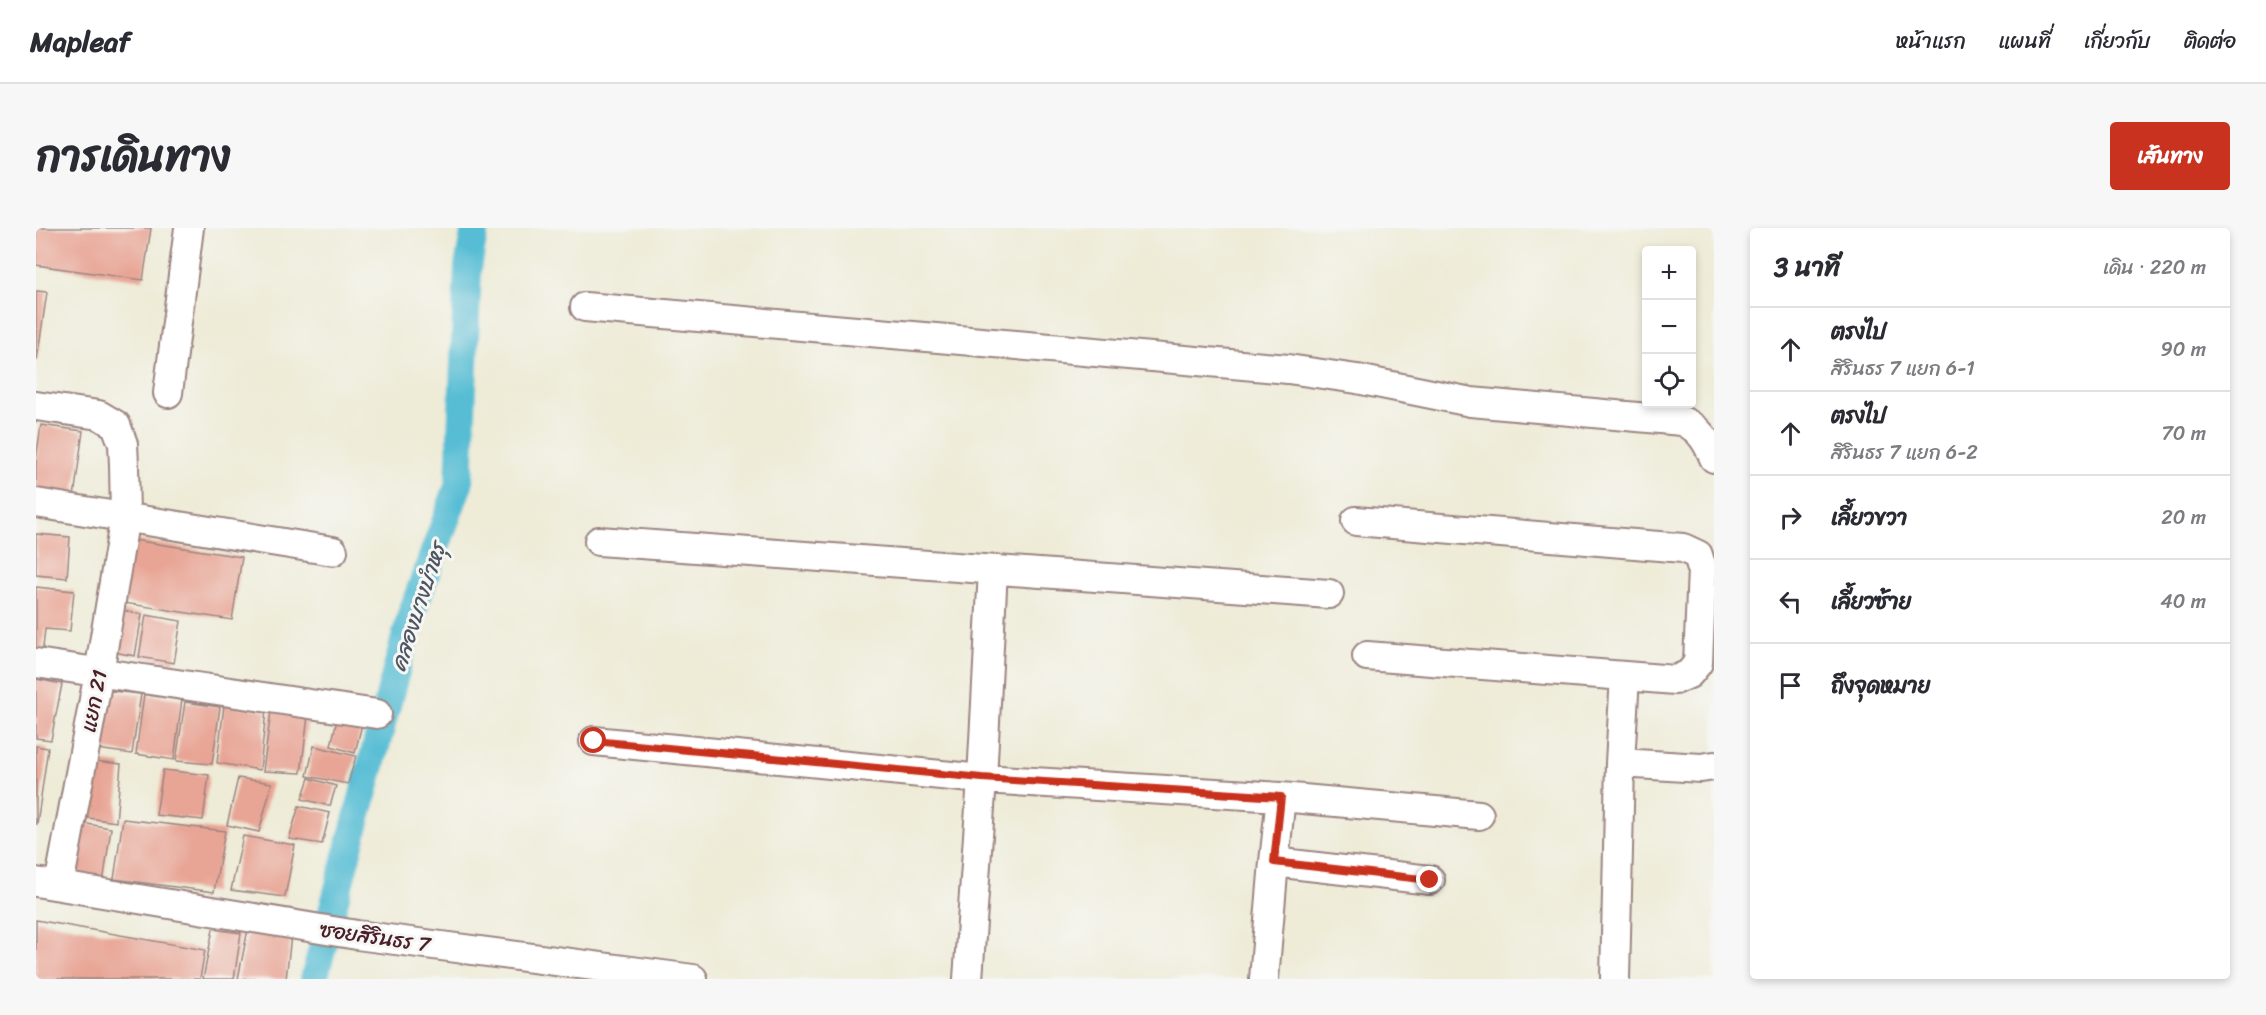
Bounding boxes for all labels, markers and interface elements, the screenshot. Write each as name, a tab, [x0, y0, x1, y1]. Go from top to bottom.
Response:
text: Mapleaf	[30, 17, 130, 66]
text: หน้าแรก	[1896, 22, 1966, 60]
text: แผนที่	[1999, 22, 2051, 60]
text: เกี่ยวกับ	[2084, 22, 2151, 60]
text: ติดต่อ	[2184, 22, 2236, 60]
text: การเดินทาง	[36, 119, 231, 193]
button: เส้นทาง	[2110, 122, 2230, 190]
text: 3 นาที	[1774, 244, 1840, 290]
map controls	[1642, 246, 1696, 408]
button: +	[1642, 246, 1696, 300]
text: เดิน · 220 m	[2103, 250, 2206, 285]
button: −	[1642, 300, 1696, 354]
text: ตรงไป	[1831, 312, 1886, 351]
text: 90 m	[2161, 332, 2206, 367]
icon: ahead	[1774, 333, 1807, 366]
text: สิรินธร 7 แยก 6-1	[1831, 351, 1975, 386]
button: locate	[1642, 354, 1696, 408]
text: ตรงไป	[1831, 396, 1886, 435]
text: 70 m	[2161, 416, 2206, 451]
icon: ahead	[1774, 417, 1807, 450]
text: สิรินธร 7 แยก 6-2	[1831, 435, 1978, 470]
text: เลี้ยวขวา	[1831, 498, 1907, 537]
text: 20 m	[2161, 500, 2206, 535]
icon: right	[1774, 501, 1807, 534]
water label: คลองบางบำหรุ	[379, 534, 458, 676]
text: เลี้ยวซ้าย	[1831, 582, 1911, 621]
text: 40 m	[2160, 584, 2206, 619]
icon: left	[1774, 585, 1807, 618]
street label: แยก 21	[69, 666, 119, 736]
text: ถึงจุดหมาย	[1831, 666, 1930, 705]
icon: arrive	[1774, 669, 1807, 702]
route start	[580, 727, 606, 753]
route end	[1416, 866, 1442, 892]
street label: ซอยสิรินธร 7	[317, 910, 435, 964]

